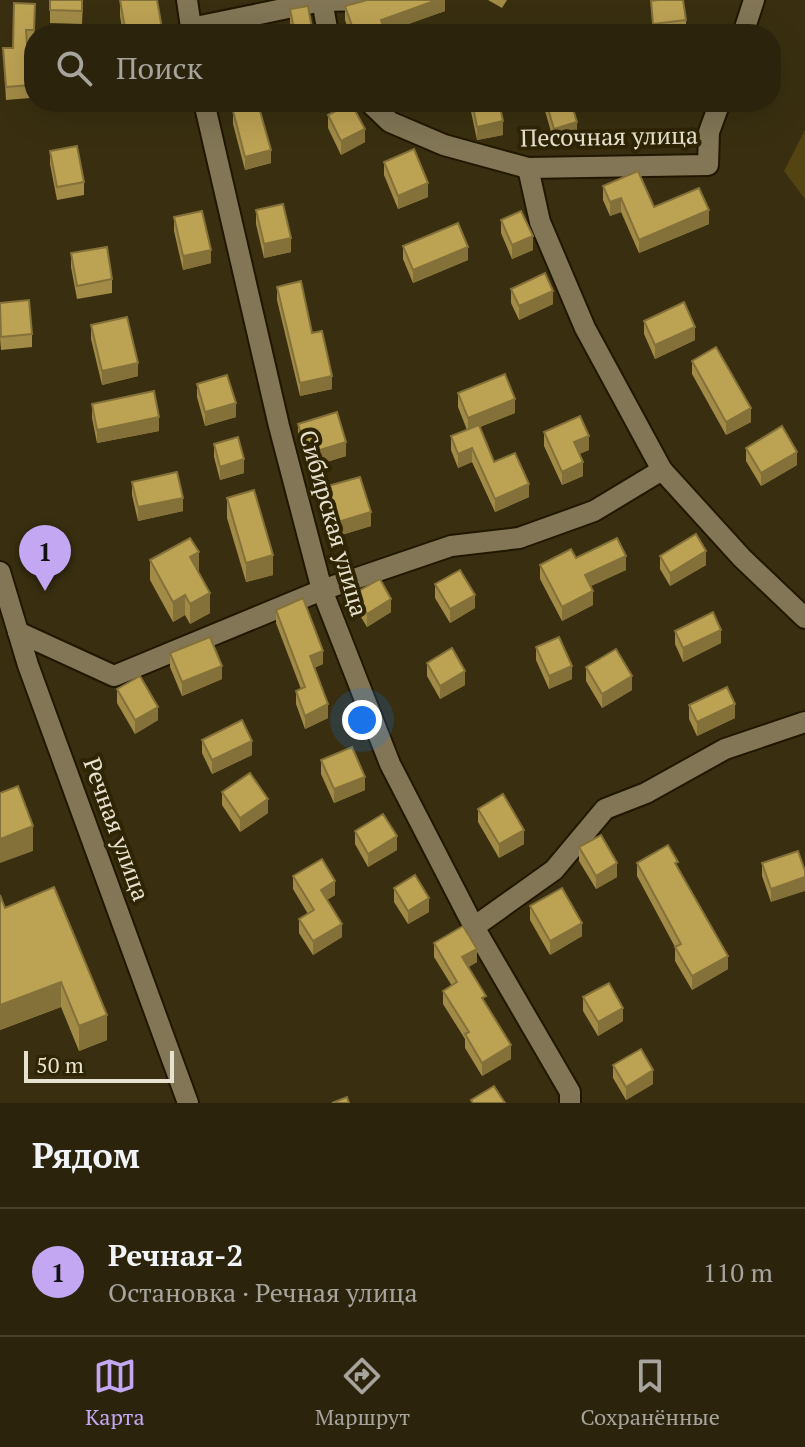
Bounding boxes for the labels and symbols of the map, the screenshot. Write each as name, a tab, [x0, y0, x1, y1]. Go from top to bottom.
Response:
street label: Песочная улица	[520, 118, 698, 154]
street label: Сибирская улица	[292, 426, 376, 620]
pin: 1	[19, 525, 71, 591]
your location	[342, 700, 382, 740]
street label: Речная улица	[76, 753, 158, 905]
scale bar	[24, 1047, 174, 1083]

